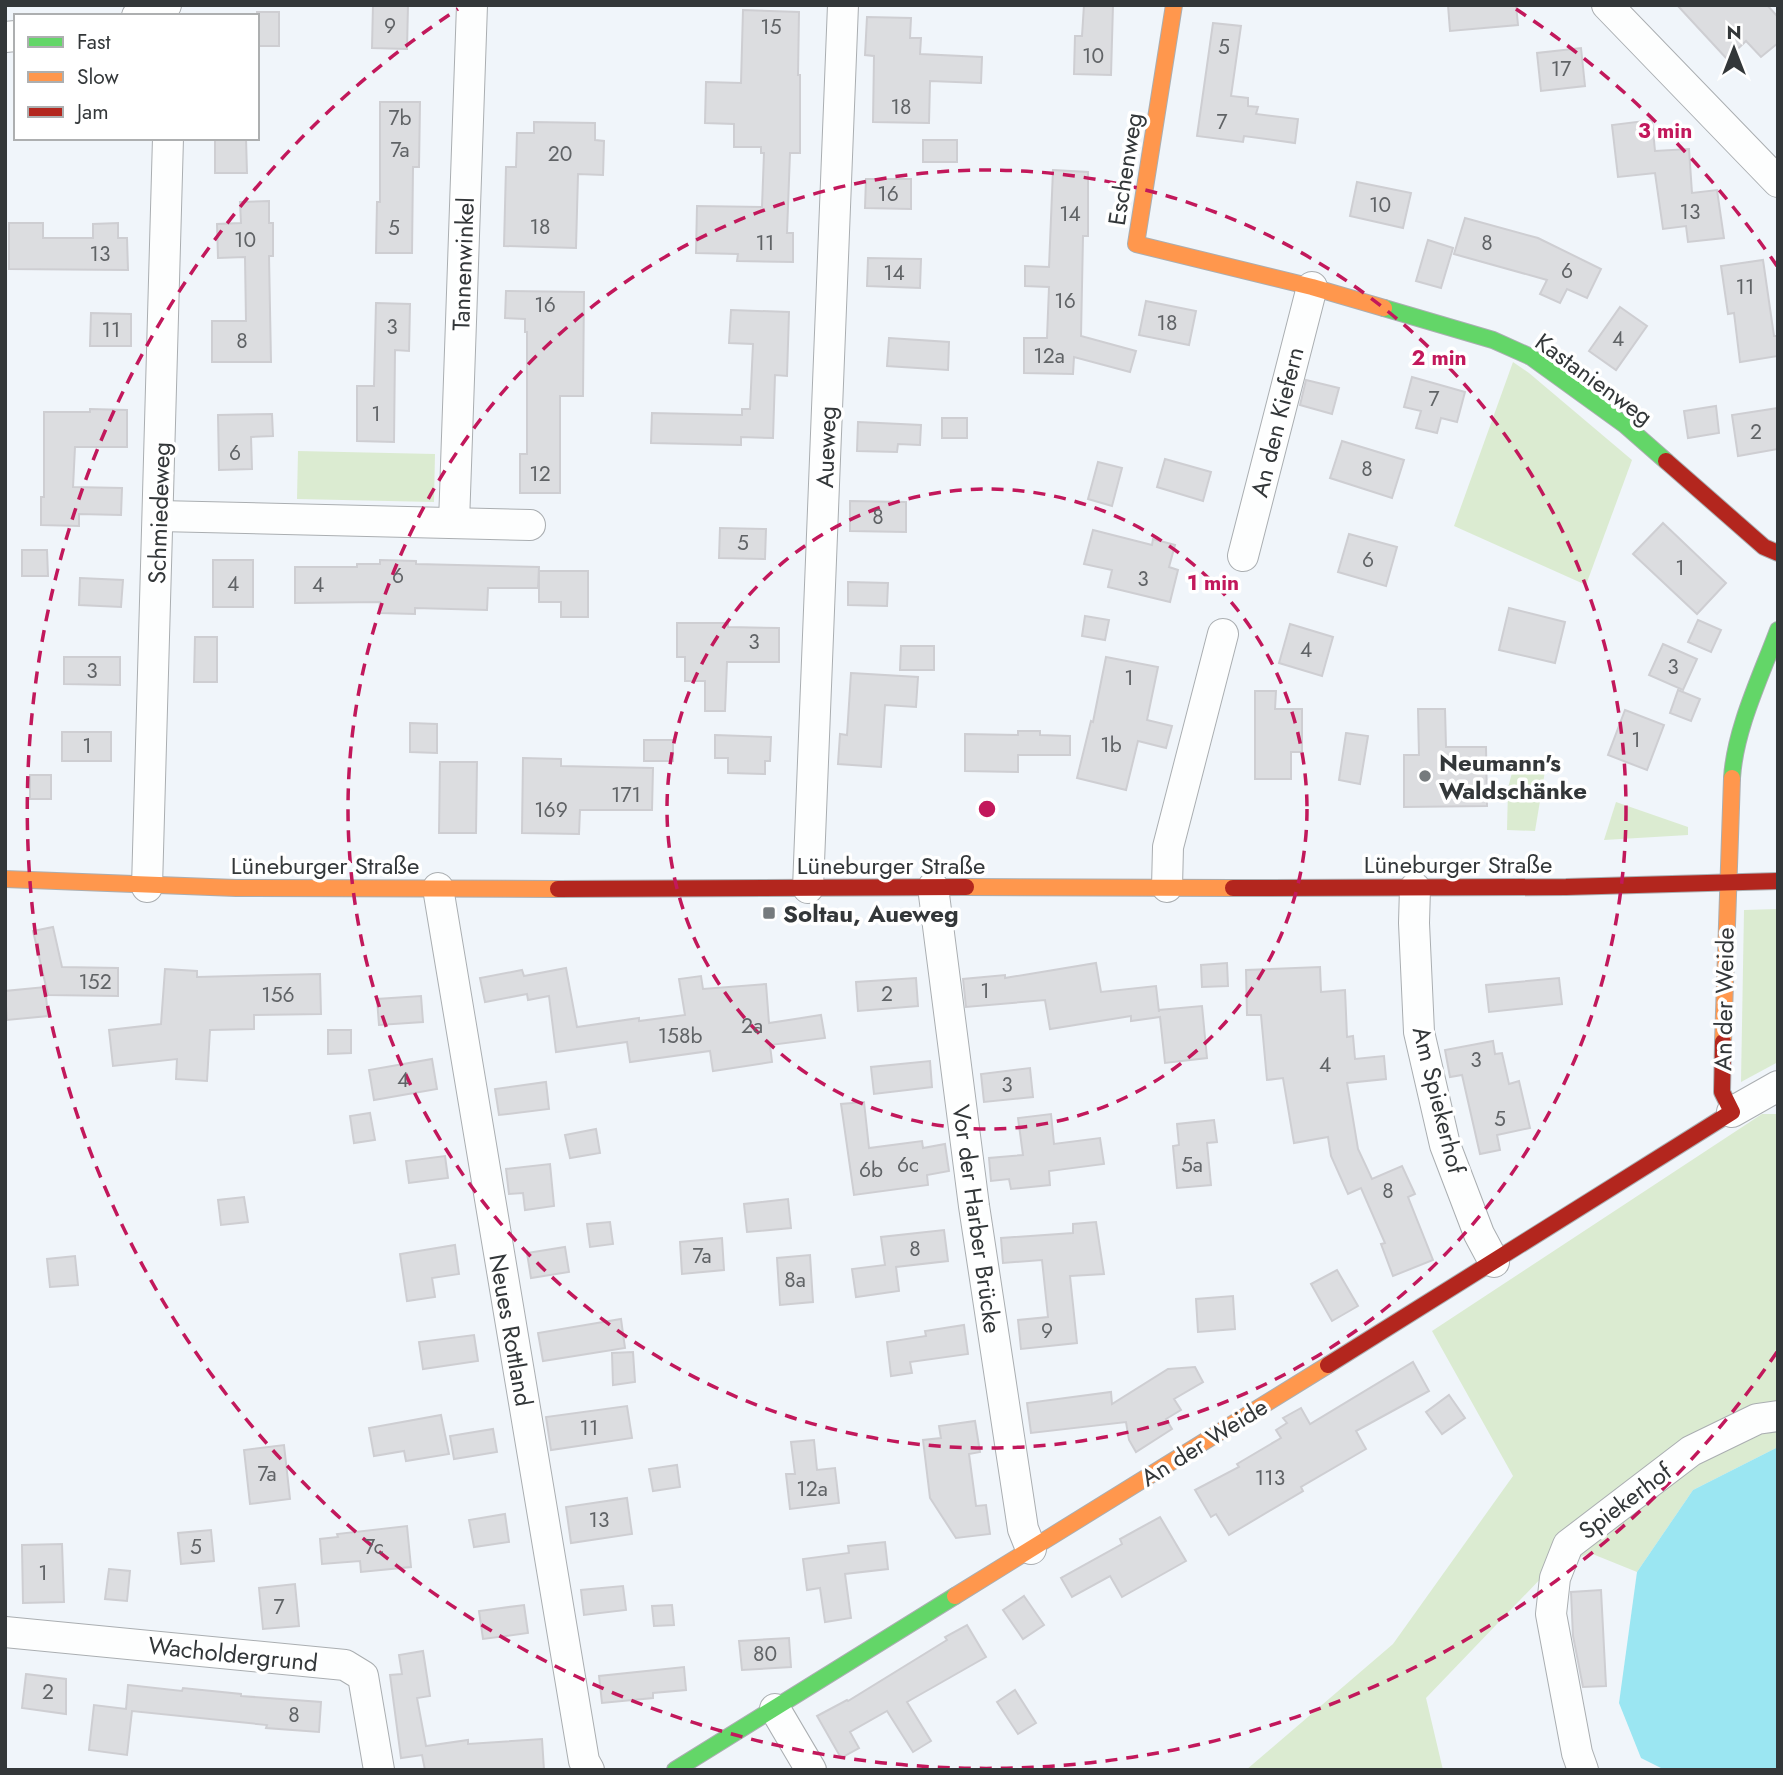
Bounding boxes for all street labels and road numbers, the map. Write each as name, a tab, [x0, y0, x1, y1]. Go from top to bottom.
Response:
street label: Eschenweg	[1099, 110, 1151, 228]
street label: Tannenwinkel	[443, 197, 483, 331]
street label: Kastanienweg	[1528, 324, 1660, 434]
street label: An den Kiefern	[1241, 343, 1313, 501]
street label: Aueweg	[807, 405, 845, 489]
street label: Schmiedeweg	[139, 441, 179, 585]
street label: Lüneburger Straße	[1364, 847, 1552, 882]
street label: Lüneburger Straße	[231, 848, 419, 883]
street label: Lüneburger Straße	[797, 848, 985, 883]
street label: An der Weide	[1705, 927, 1743, 1071]
street label: Am Spiekerhof	[1404, 1023, 1474, 1178]
street label: Vor der Harber Brücke	[944, 1102, 1010, 1336]
street label: Neues Rottland	[480, 1251, 542, 1409]
street label: An der Weide	[1134, 1389, 1274, 1495]
street label: Spiekerhof	[1571, 1454, 1680, 1548]
street label: Wacholdergrund	[146, 1628, 320, 1680]

